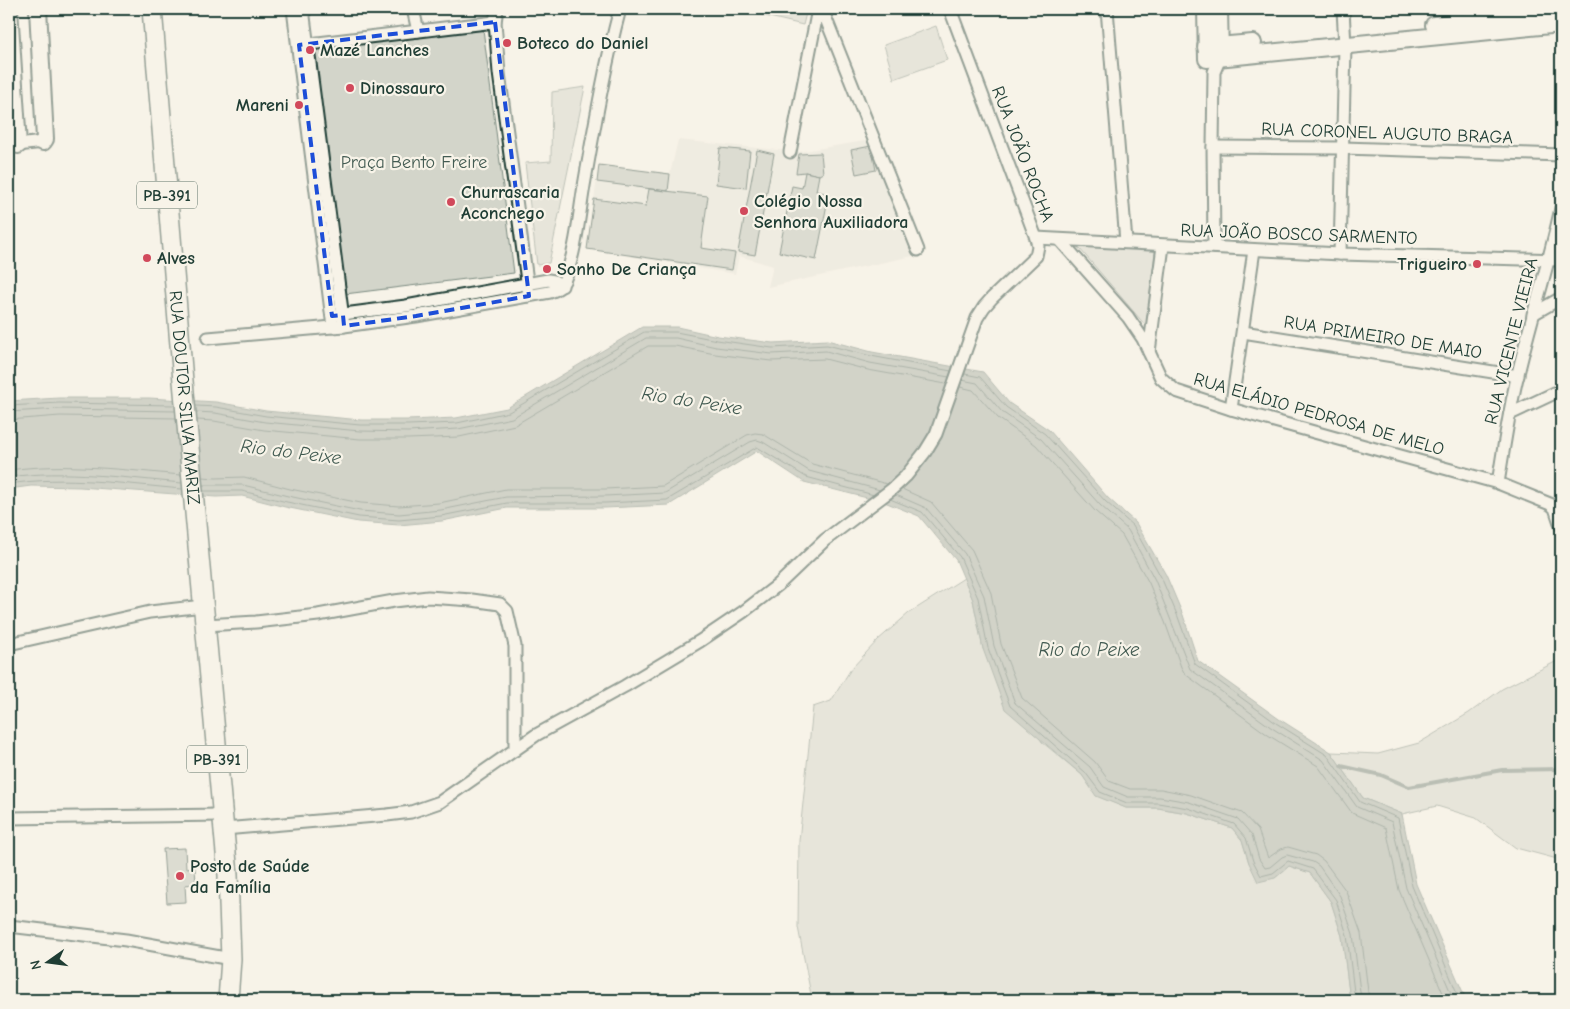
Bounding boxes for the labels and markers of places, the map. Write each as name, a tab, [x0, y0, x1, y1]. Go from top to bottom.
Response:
place label: Boteco do Daniel	[517, 33, 648, 54]
marker: Boteco do Daniel	[501, 37, 513, 49]
place label: Mazé Lanches	[320, 40, 429, 61]
marker: Mazé Lanches	[304, 44, 316, 56]
place label: Dinossauro	[360, 78, 445, 99]
marker: Dinossauro	[344, 82, 356, 94]
place label: Mareni	[236, 95, 289, 116]
marker: Mareni	[293, 99, 305, 111]
place label: Churrascaria Aconchego	[461, 182, 560, 224]
place label: Colégio Nossa Senhora Auxiliadora	[754, 191, 908, 233]
marker: Churrascaria Aconchego	[445, 196, 457, 208]
marker: Colégio Nossa Senhora Auxiliadora	[738, 205, 750, 217]
place label: Alves	[157, 248, 195, 269]
marker: Alves	[141, 252, 153, 264]
place label: Trigueiro	[1397, 254, 1467, 275]
marker: Trigueiro	[1471, 258, 1483, 270]
place label: Sonho De Criança	[557, 259, 697, 280]
marker: Sonho De Criança	[541, 263, 553, 275]
place label: Posto de Saúde da Família	[190, 856, 309, 898]
marker: Posto de Saúde da Família	[174, 870, 186, 882]

